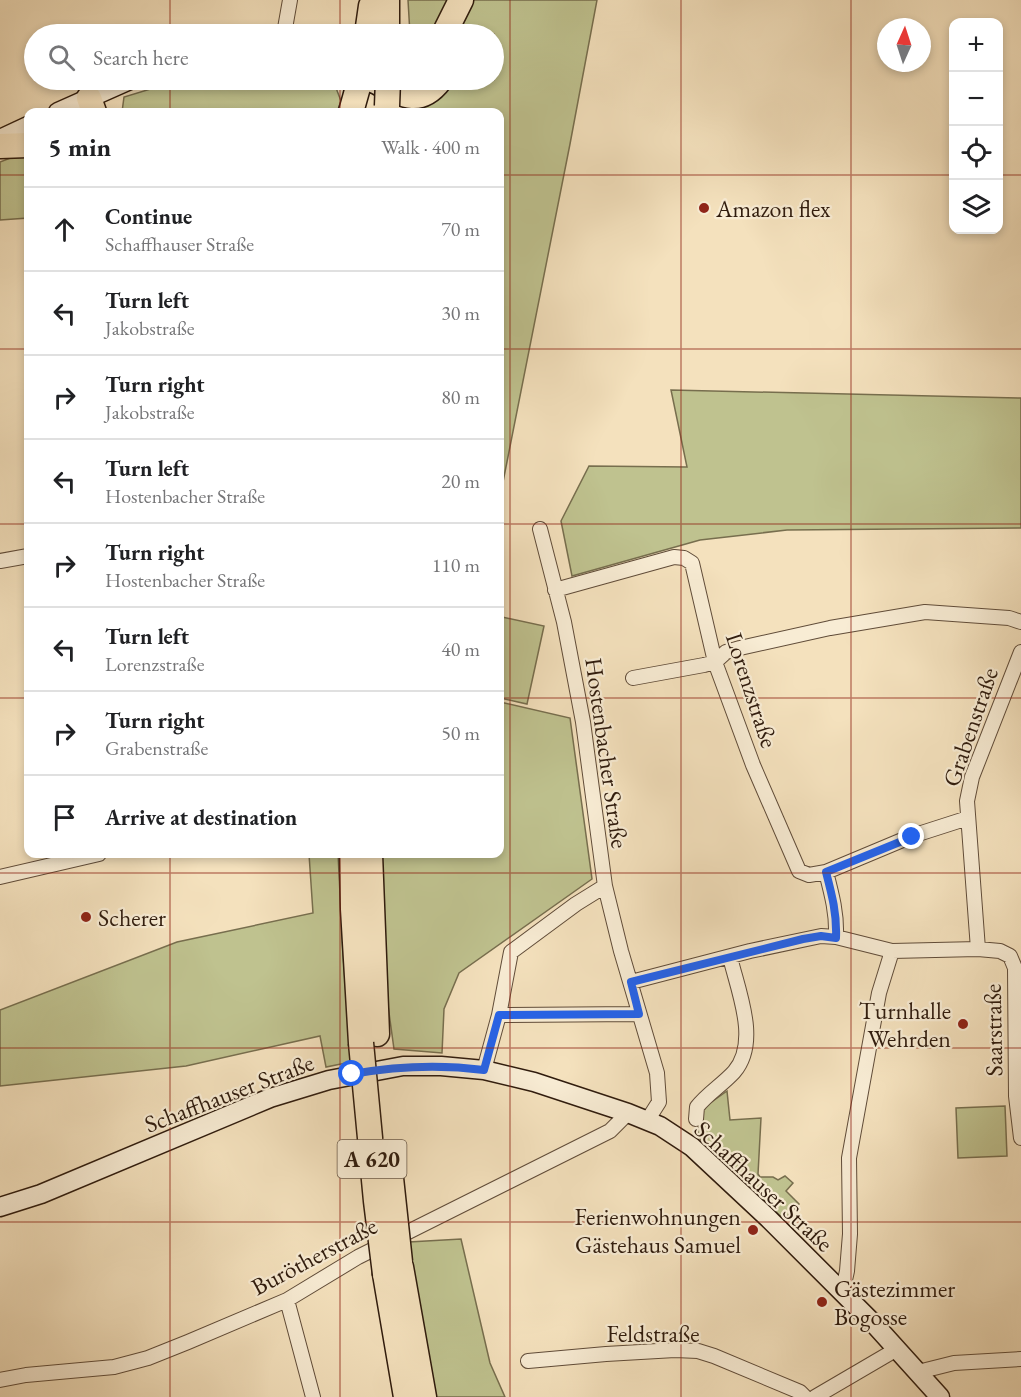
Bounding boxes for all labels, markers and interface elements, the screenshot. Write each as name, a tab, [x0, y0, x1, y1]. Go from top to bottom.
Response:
north arrow	[877, 18, 931, 72]
map controls	[949, 18, 1003, 234]
button: +	[949, 18, 1003, 72]
search box	[24, 24, 504, 90]
icon: search	[45, 41, 78, 74]
text: Search here	[93, 43, 188, 72]
button: −	[949, 72, 1003, 126]
button: locate	[949, 126, 1003, 180]
text: 5 min	[48, 130, 111, 164]
text: Walk · 400 m	[381, 134, 480, 160]
button: layers	[949, 180, 1003, 234]
place label: Amazon flex	[715, 193, 831, 224]
marker: Amazon flex	[697, 201, 711, 215]
text: Continue	[105, 202, 192, 231]
icon: ahead	[48, 213, 81, 246]
text: 70 m	[441, 216, 480, 242]
text: Schaffhauser Straße	[105, 231, 254, 257]
text: Turn left	[105, 286, 189, 315]
icon: left	[48, 297, 81, 330]
text: 30 m	[441, 300, 480, 326]
text: Jakobstraße	[105, 315, 195, 341]
text: Turn right	[105, 370, 204, 399]
icon: right	[48, 381, 81, 414]
text: 80 m	[441, 384, 480, 410]
text: Jakobstraße	[105, 399, 195, 425]
text: Turn left	[105, 454, 189, 483]
icon: left	[48, 465, 81, 498]
text: 20 m	[441, 468, 480, 494]
text: Hostenbacher Straße	[105, 483, 265, 509]
text: Turn right	[105, 538, 204, 567]
icon: right	[48, 549, 81, 582]
text: 110 m	[432, 552, 480, 578]
text: Hostenbacher Straße	[105, 567, 265, 593]
text: Turn left	[105, 622, 189, 651]
street label: Lorenzstraße	[719, 628, 785, 752]
icon: left	[48, 633, 81, 666]
text: 40 m	[441, 636, 480, 662]
text: Lorenzstraße	[105, 651, 204, 677]
street label: Hostenbacher Straße	[578, 656, 636, 850]
street label: Grabenstraße	[935, 663, 1005, 791]
text: Turn right	[105, 706, 204, 735]
icon: right	[48, 717, 81, 750]
text: 50 m	[441, 720, 480, 746]
text: Grabenstraße	[105, 735, 208, 761]
icon: arrive	[48, 801, 81, 834]
text: Arrive at destination	[105, 803, 297, 832]
route end	[898, 823, 924, 849]
place label: Scherer	[98, 902, 166, 933]
marker: Scherer	[79, 910, 93, 924]
street label: Saarstraße	[977, 983, 1009, 1077]
place label: Turnhalle Wehrden	[859, 995, 951, 1054]
marker: Turnhalle Wehrden	[956, 1017, 970, 1031]
street label: Schaffhauser Straße	[140, 1046, 318, 1140]
route start	[338, 1060, 364, 1086]
street label: Schaffhauser Straße	[688, 1114, 840, 1258]
road number: A 620	[338, 1140, 406, 1178]
place label: Ferienwohnungen Gästehaus Samuel	[575, 1201, 741, 1260]
street label: Burötherstraße	[246, 1210, 382, 1302]
marker: Ferienwohnungen Gästehaus Samuel	[746, 1223, 760, 1237]
place label: Gästezimmer Bogosse	[834, 1273, 955, 1332]
marker: Gästezimmer Bogosse	[815, 1295, 829, 1309]
street label: Feldstraße	[606, 1318, 700, 1349]

